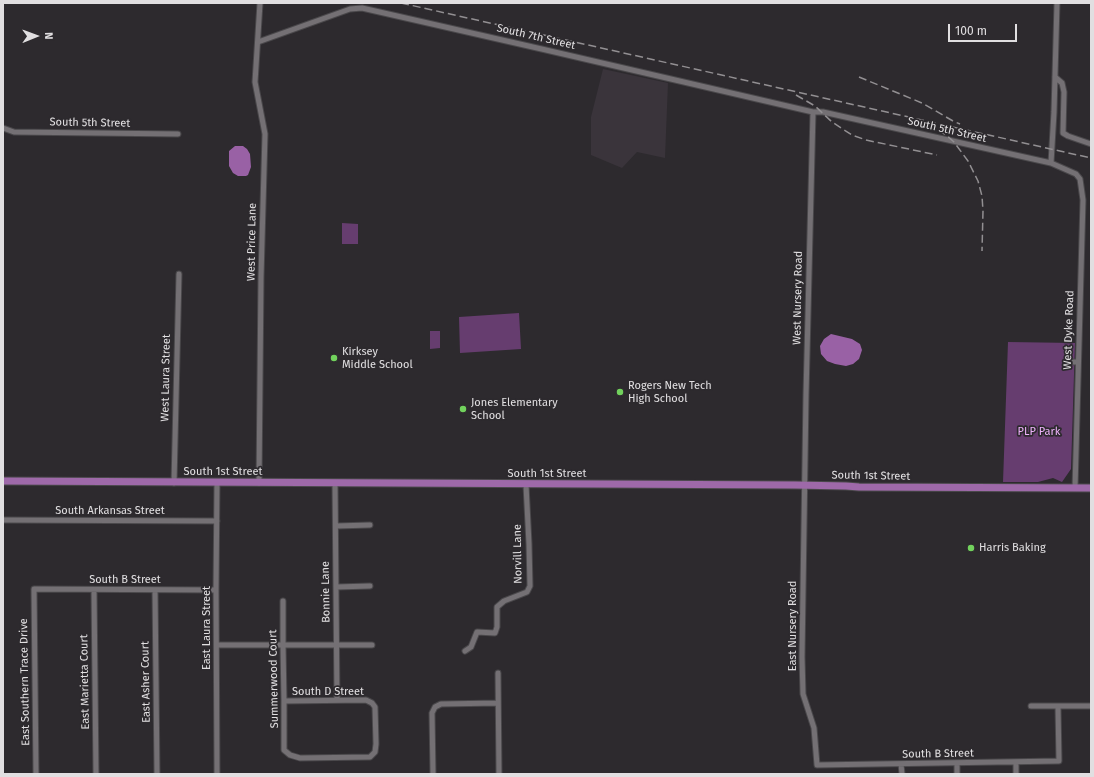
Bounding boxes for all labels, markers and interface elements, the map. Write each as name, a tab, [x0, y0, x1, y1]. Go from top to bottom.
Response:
north arrow	[16, 16, 56, 56]
scale bar	[950, 16, 1019, 42]
street label: South 7th Street	[495, 22, 577, 52]
text: 100 m	[955, 24, 987, 38]
text: N	[42, 32, 55, 40]
street label: South 5th Street	[906, 114, 988, 146]
street label: South 5th Street	[50, 116, 130, 130]
street label: West Price Lane	[245, 203, 259, 281]
street label: West Nursery Road	[791, 251, 805, 345]
street label: West Dyke Road	[1061, 290, 1077, 370]
street label: West Laura Street	[159, 334, 173, 422]
place label: Kirksey Middle School	[342, 345, 413, 371]
marker: Kirksey Middle School	[329, 353, 339, 363]
place label: Rogers New Tech High School	[628, 379, 712, 405]
marker: Rogers New Tech High School	[615, 387, 625, 397]
place label: Jones Elementary School	[471, 396, 558, 422]
marker: Jones Elementary School	[458, 404, 468, 414]
park label: PLP Park	[1018, 425, 1060, 439]
street label: South 1st Street	[184, 465, 262, 479]
street label: South 1st Street	[508, 467, 586, 481]
street label: South 1st Street	[831, 469, 911, 483]
street label: South Arkansas Street	[55, 504, 165, 518]
street label: Norvill Lane	[511, 524, 525, 584]
place label: Harris Baking	[979, 541, 1046, 555]
marker: Harris Baking	[966, 543, 976, 553]
street label: Bonnie Lane	[319, 561, 333, 623]
street label: South B Street	[89, 573, 161, 587]
street label: East Nursery Road	[786, 581, 800, 671]
street label: East Laura Street	[200, 586, 214, 670]
street label: East Southern Trace Drive	[17, 618, 33, 746]
street label: Summerwood Court	[267, 630, 281, 728]
street label: East Marietta Court	[78, 634, 92, 730]
street label: East Asher Court	[139, 641, 153, 723]
street label: South D Street	[292, 685, 364, 699]
street label: South B Street	[902, 747, 974, 761]

